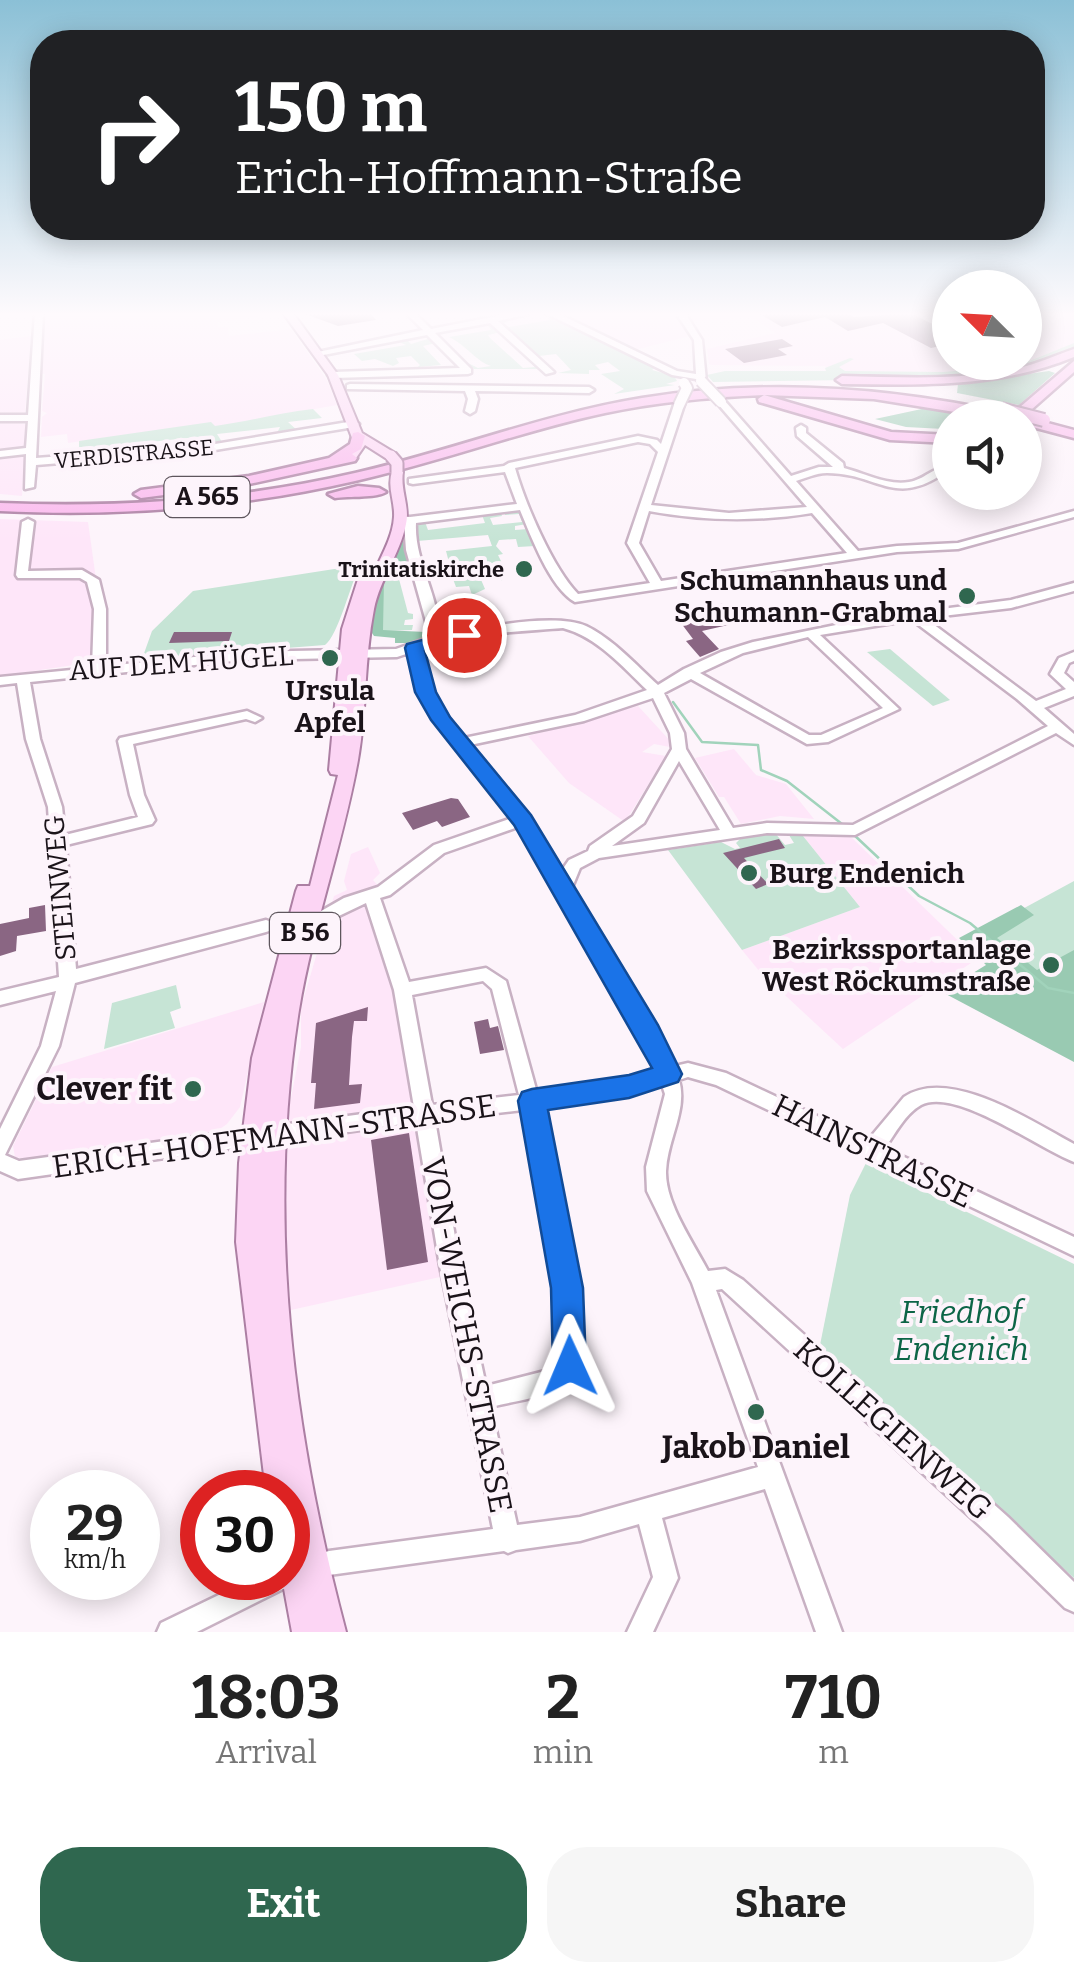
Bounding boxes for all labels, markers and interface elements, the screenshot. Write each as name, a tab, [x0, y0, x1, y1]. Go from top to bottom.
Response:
text: 150 m	[235, 66, 427, 150]
icon: right	[70, 70, 200, 200]
text: Erich-Hoffmann-Straße	[235, 151, 743, 205]
north arrow	[932, 270, 1042, 380]
map controls	[932, 270, 1042, 510]
button: sound	[932, 400, 1042, 510]
street label: VERDISTRASSE	[53, 434, 215, 474]
road number: A 565	[164, 477, 250, 517]
place label: Trinitatiskirche	[338, 556, 504, 583]
marker: Trinitatiskirche	[513, 558, 535, 580]
place label: Schumannhaus und Schumann-Grabmal	[674, 564, 947, 629]
marker: Schumannhaus und Schumann-Grabmal	[956, 585, 978, 607]
pin	[422, 593, 507, 678]
icon: arrive	[437, 608, 492, 663]
street label: AUF DEM HÜGEL	[68, 639, 294, 687]
marker: Ursula Apfel	[319, 647, 341, 669]
place label: Ursula Apfel	[285, 674, 375, 739]
street label: STEINWEG	[37, 814, 83, 962]
place label: Burg Endenich	[769, 857, 965, 890]
marker: Burg Endenich	[738, 862, 760, 884]
road number: B 56	[270, 913, 340, 953]
place label: Bezirkssportanlage West Röckumstraße	[762, 933, 1031, 998]
marker: Bezirkssportanlage West Röckumstraße	[1040, 954, 1062, 976]
place label: Clever fit	[36, 1070, 173, 1108]
marker: Clever fit	[182, 1078, 204, 1100]
street label: ERICH-HOFFMANN-STRASSE	[50, 1086, 498, 1186]
street label: HAINSTRASSE	[766, 1086, 980, 1216]
street label: VON-WEICHS-STRASSE	[414, 1154, 520, 1516]
park label: Friedhof Endenich	[893, 1293, 1029, 1368]
position arrow	[518, 1314, 622, 1418]
street label: KOLLEGIENWEG	[786, 1330, 1000, 1528]
marker: Jakob Daniel	[745, 1401, 767, 1423]
place label: Jakob Daniel	[660, 1428, 850, 1466]
speed limit sign: 30	[180, 1470, 310, 1600]
text: 29	[66, 1493, 124, 1553]
text: km/h	[64, 1545, 126, 1575]
text: 18:03	[192, 1662, 341, 1734]
text: 2	[546, 1662, 580, 1734]
text: 710	[785, 1662, 882, 1734]
text: Arrival	[216, 1733, 317, 1771]
text: min	[533, 1733, 593, 1771]
text: m	[818, 1733, 849, 1771]
button: Exit	[40, 1847, 527, 1962]
button: Share	[547, 1847, 1034, 1962]

